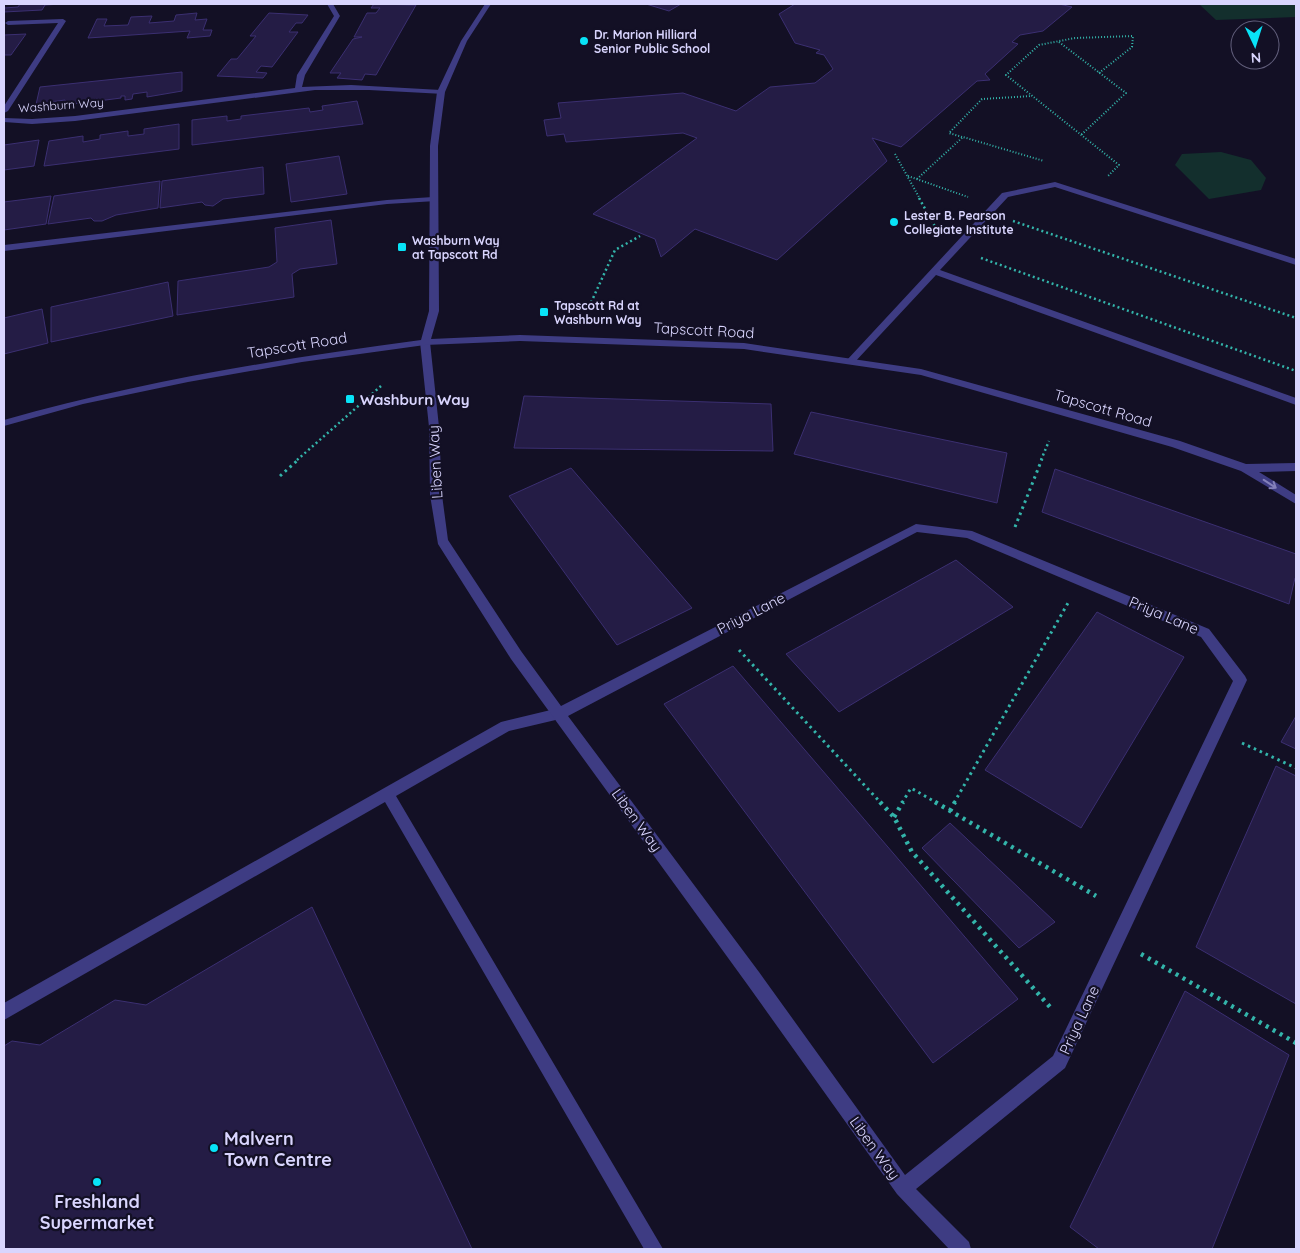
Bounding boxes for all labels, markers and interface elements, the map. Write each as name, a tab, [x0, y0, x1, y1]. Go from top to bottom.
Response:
north arrow	[1230, 20, 1280, 70]
place label: Dr. Marion Hilliard Senior Public School	[594, 27, 710, 56]
marker: Dr. Marion Hilliard Senior Public School	[578, 35, 590, 47]
text: N	[1250, 49, 1262, 67]
street label: Washburn Way	[18, 95, 104, 115]
place label: Lester B. Pearson Collegiate Institute	[904, 208, 1014, 237]
marker: Lester B. Pearson Collegiate Institute	[888, 216, 900, 228]
place label: Washburn Way at Tapscott Rd	[412, 233, 500, 262]
marker: Washburn Way at Tapscott Rd	[396, 241, 408, 253]
place label: Tapscott Rd at Washburn Way	[554, 298, 642, 327]
marker: Tapscott Rd at Washburn Way	[538, 306, 550, 318]
street label: Tapscott Road	[653, 318, 755, 342]
street label: Tapscott Road	[246, 328, 348, 362]
street label: Tapscott Road	[1052, 385, 1154, 431]
place label: Washburn Way	[360, 390, 470, 409]
marker: Washburn Way	[344, 393, 356, 405]
street label: Liben Way	[424, 425, 446, 499]
one-way arrow	[1263, 479, 1277, 489]
street label: Priya Lane	[714, 588, 788, 638]
street label: Priya Lane	[1126, 592, 1202, 638]
street label: Liben Way	[608, 785, 666, 855]
street label: Priya Lane	[1055, 983, 1103, 1057]
street label: Liben Way	[846, 1113, 904, 1183]
place label: Malvern Town Centre	[224, 1127, 332, 1171]
marker: Malvern Town Centre	[208, 1142, 220, 1154]
marker: Freshland Supermarket	[91, 1176, 103, 1188]
place label: Freshland Supermarket	[40, 1190, 154, 1234]

